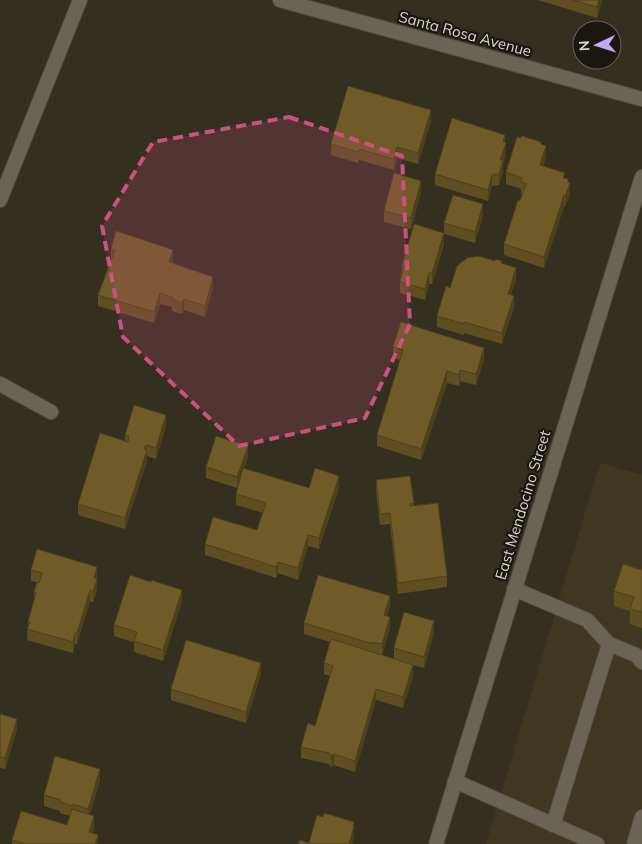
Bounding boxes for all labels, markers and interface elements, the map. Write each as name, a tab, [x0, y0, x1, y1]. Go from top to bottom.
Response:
street label: Santa Rosa Avenue	[397, 7, 534, 60]
north arrow	[572, 20, 622, 70]
text: N	[575, 40, 593, 52]
street label: East Mendocino Street	[491, 428, 554, 582]

